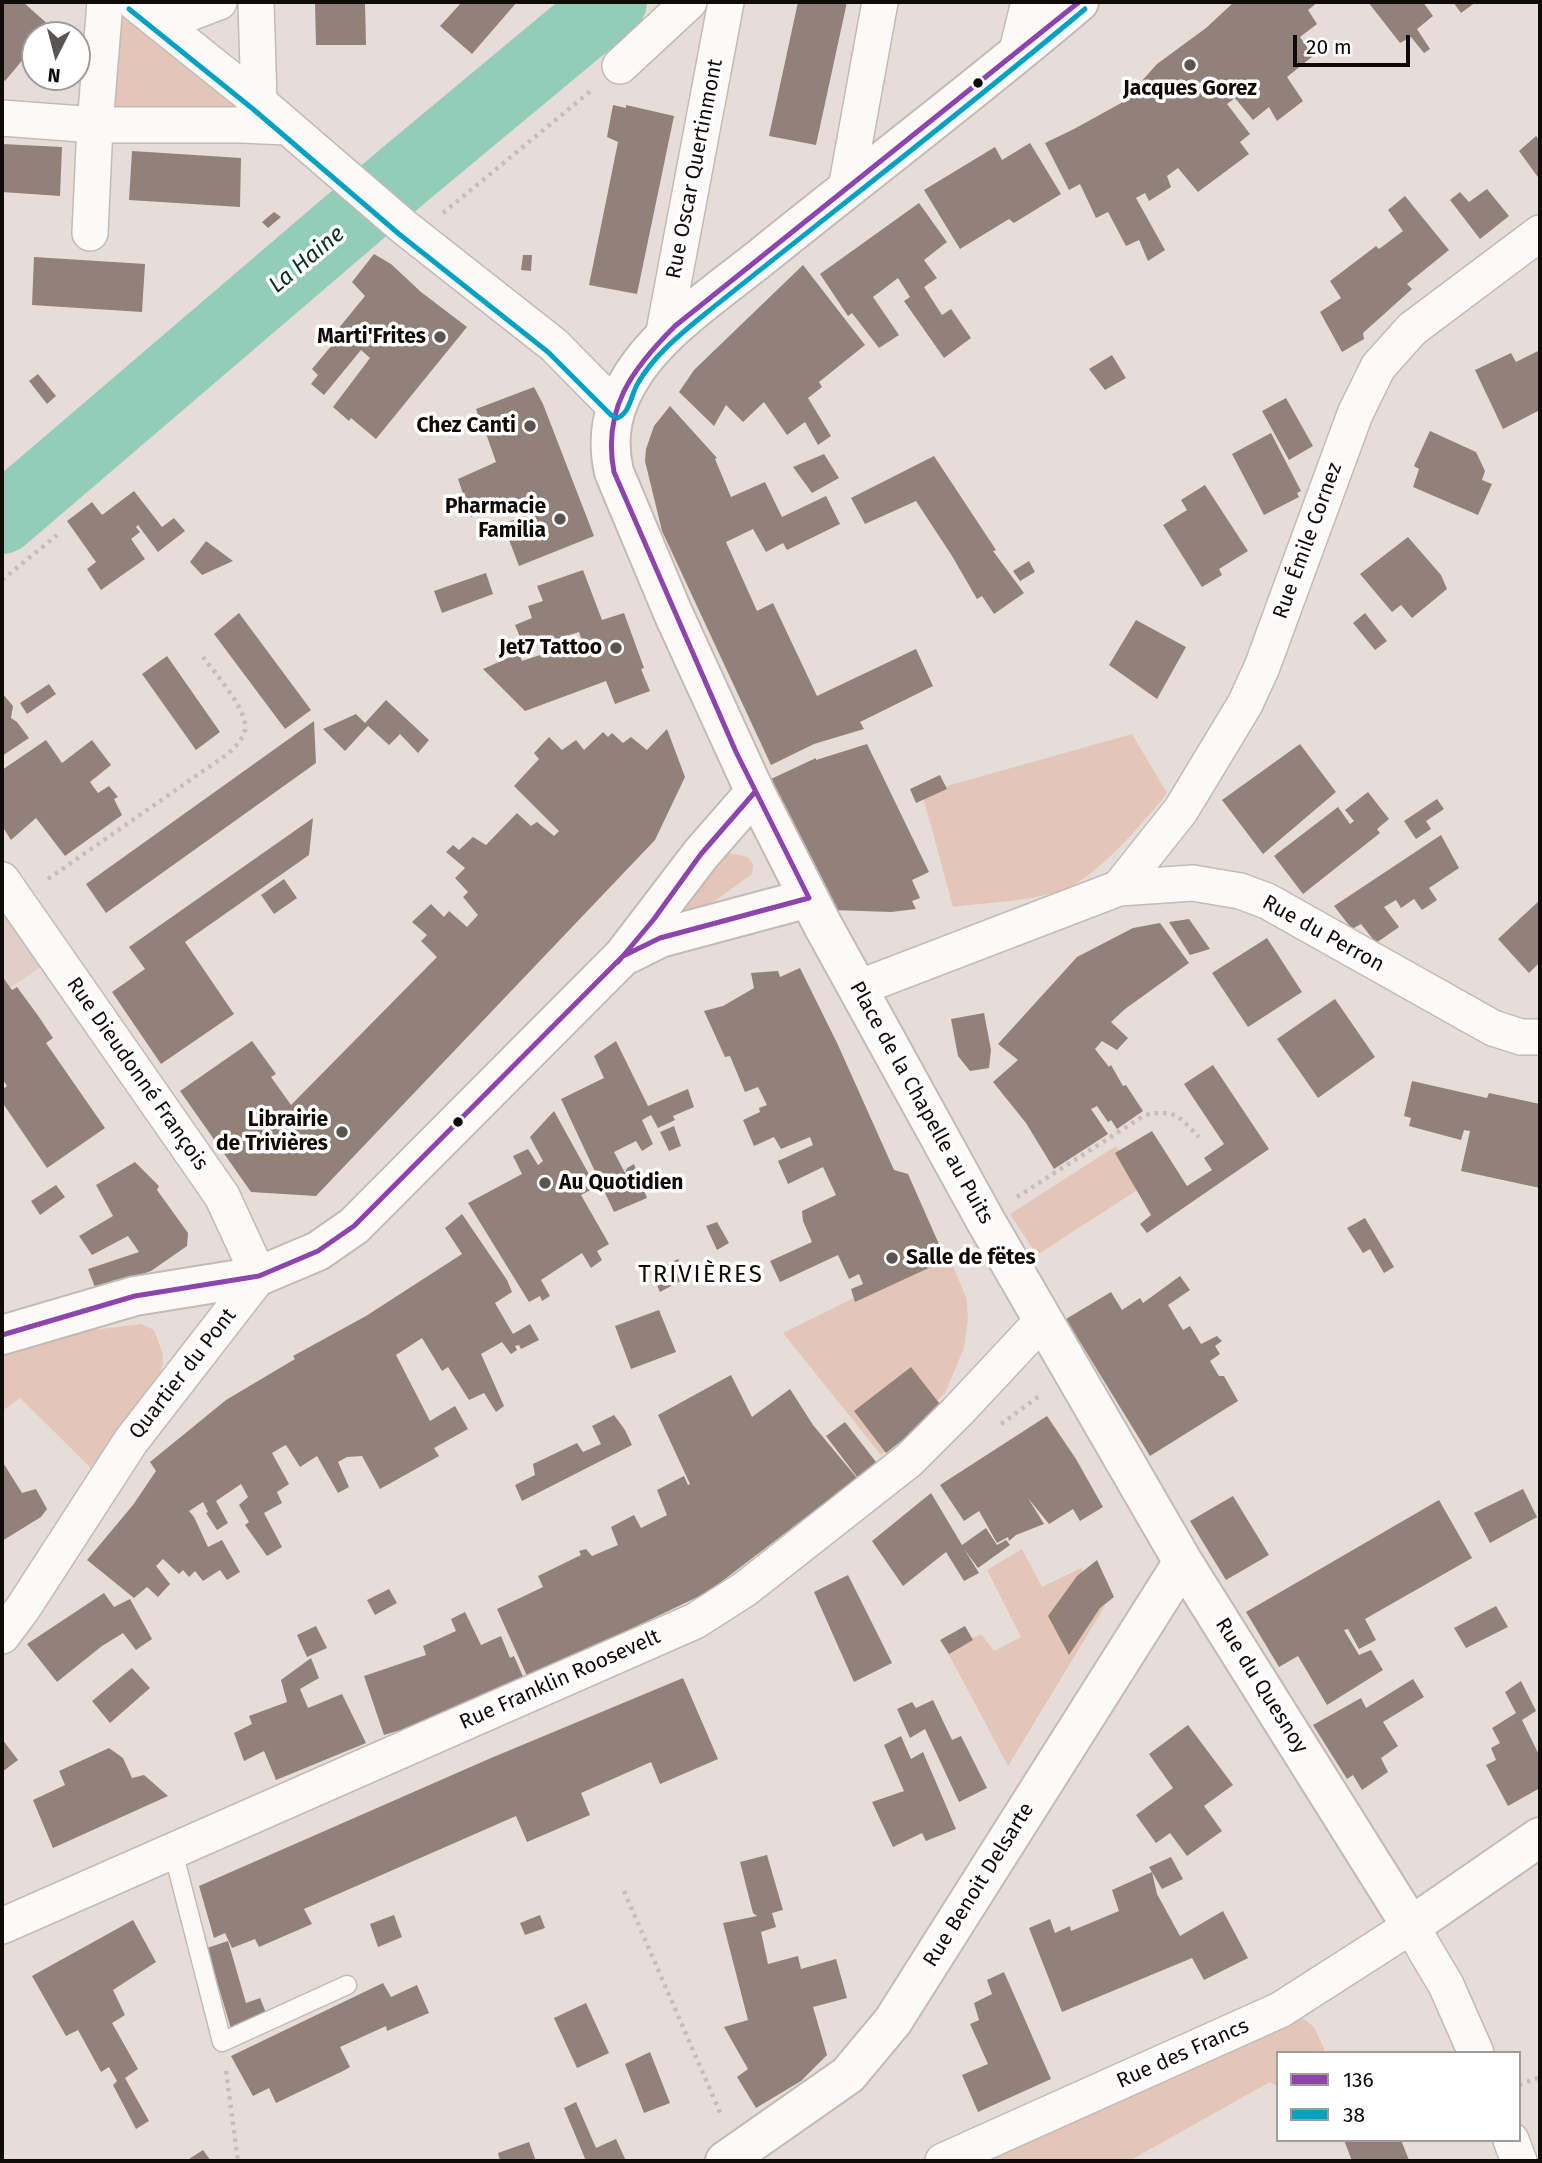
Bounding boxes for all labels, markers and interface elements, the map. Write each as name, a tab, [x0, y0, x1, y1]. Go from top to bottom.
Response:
north arrow	[21, 21, 91, 91]
scale bar	[1297, 21, 1414, 65]
text: 20 m	[1306, 34, 1352, 60]
street label: Rue Oscar Quertinmont	[661, 57, 729, 281]
marker: Jacques Gorez	[1182, 57, 1198, 73]
text: N	[46, 63, 61, 87]
unlabelled marker	[971, 76, 985, 90]
place label: Jacques Gorez	[1123, 76, 1257, 102]
water label: La Haine	[264, 220, 350, 300]
place label: Marti'Frites	[317, 324, 426, 350]
marker: Marti'Frites	[432, 329, 448, 345]
place label: Chez Canti	[416, 413, 516, 439]
marker: Chez Canti	[522, 418, 538, 434]
street label: Rue Émile Cornez	[1268, 459, 1348, 623]
place label: Pharmacie Familia	[445, 494, 546, 544]
marker: Pharmacie Familia	[552, 511, 568, 527]
place label: Jet7 Tattoo	[499, 635, 602, 661]
marker: Jet7 Tattoo	[608, 640, 624, 656]
street label: Rue du Perron	[1258, 890, 1388, 978]
street label: Rue Dieudonné François	[61, 973, 213, 1175]
street label: Place de la Chapelle au Puits	[844, 977, 998, 1229]
place label: Librairie de Trivières	[216, 1107, 328, 1157]
unlabelled marker	[451, 1115, 465, 1129]
marker: Librairie de Trivières	[334, 1124, 350, 1140]
place label: Au Quotidien	[559, 1170, 683, 1196]
marker: Au Quotidien	[537, 1175, 553, 1191]
place label: Salle de fëtes	[906, 1245, 1036, 1271]
marker: Salle de fëtes	[884, 1250, 900, 1266]
district label: TRIVIÈRES	[639, 1261, 763, 1289]
street label: Quartier du Pont	[124, 1304, 242, 1444]
street label: Rue du Quesnoy	[1209, 1614, 1313, 1758]
street label: Rue Franklin Roosevelt	[456, 1624, 664, 1736]
street label: Rue Benoit Delsarte	[918, 1798, 1040, 1972]
street label: Rue des Francs	[1113, 2014, 1253, 2094]
legend	[1276, 2051, 1521, 2142]
text: 136	[1343, 2067, 1374, 2093]
text: 38	[1343, 2102, 1365, 2128]

